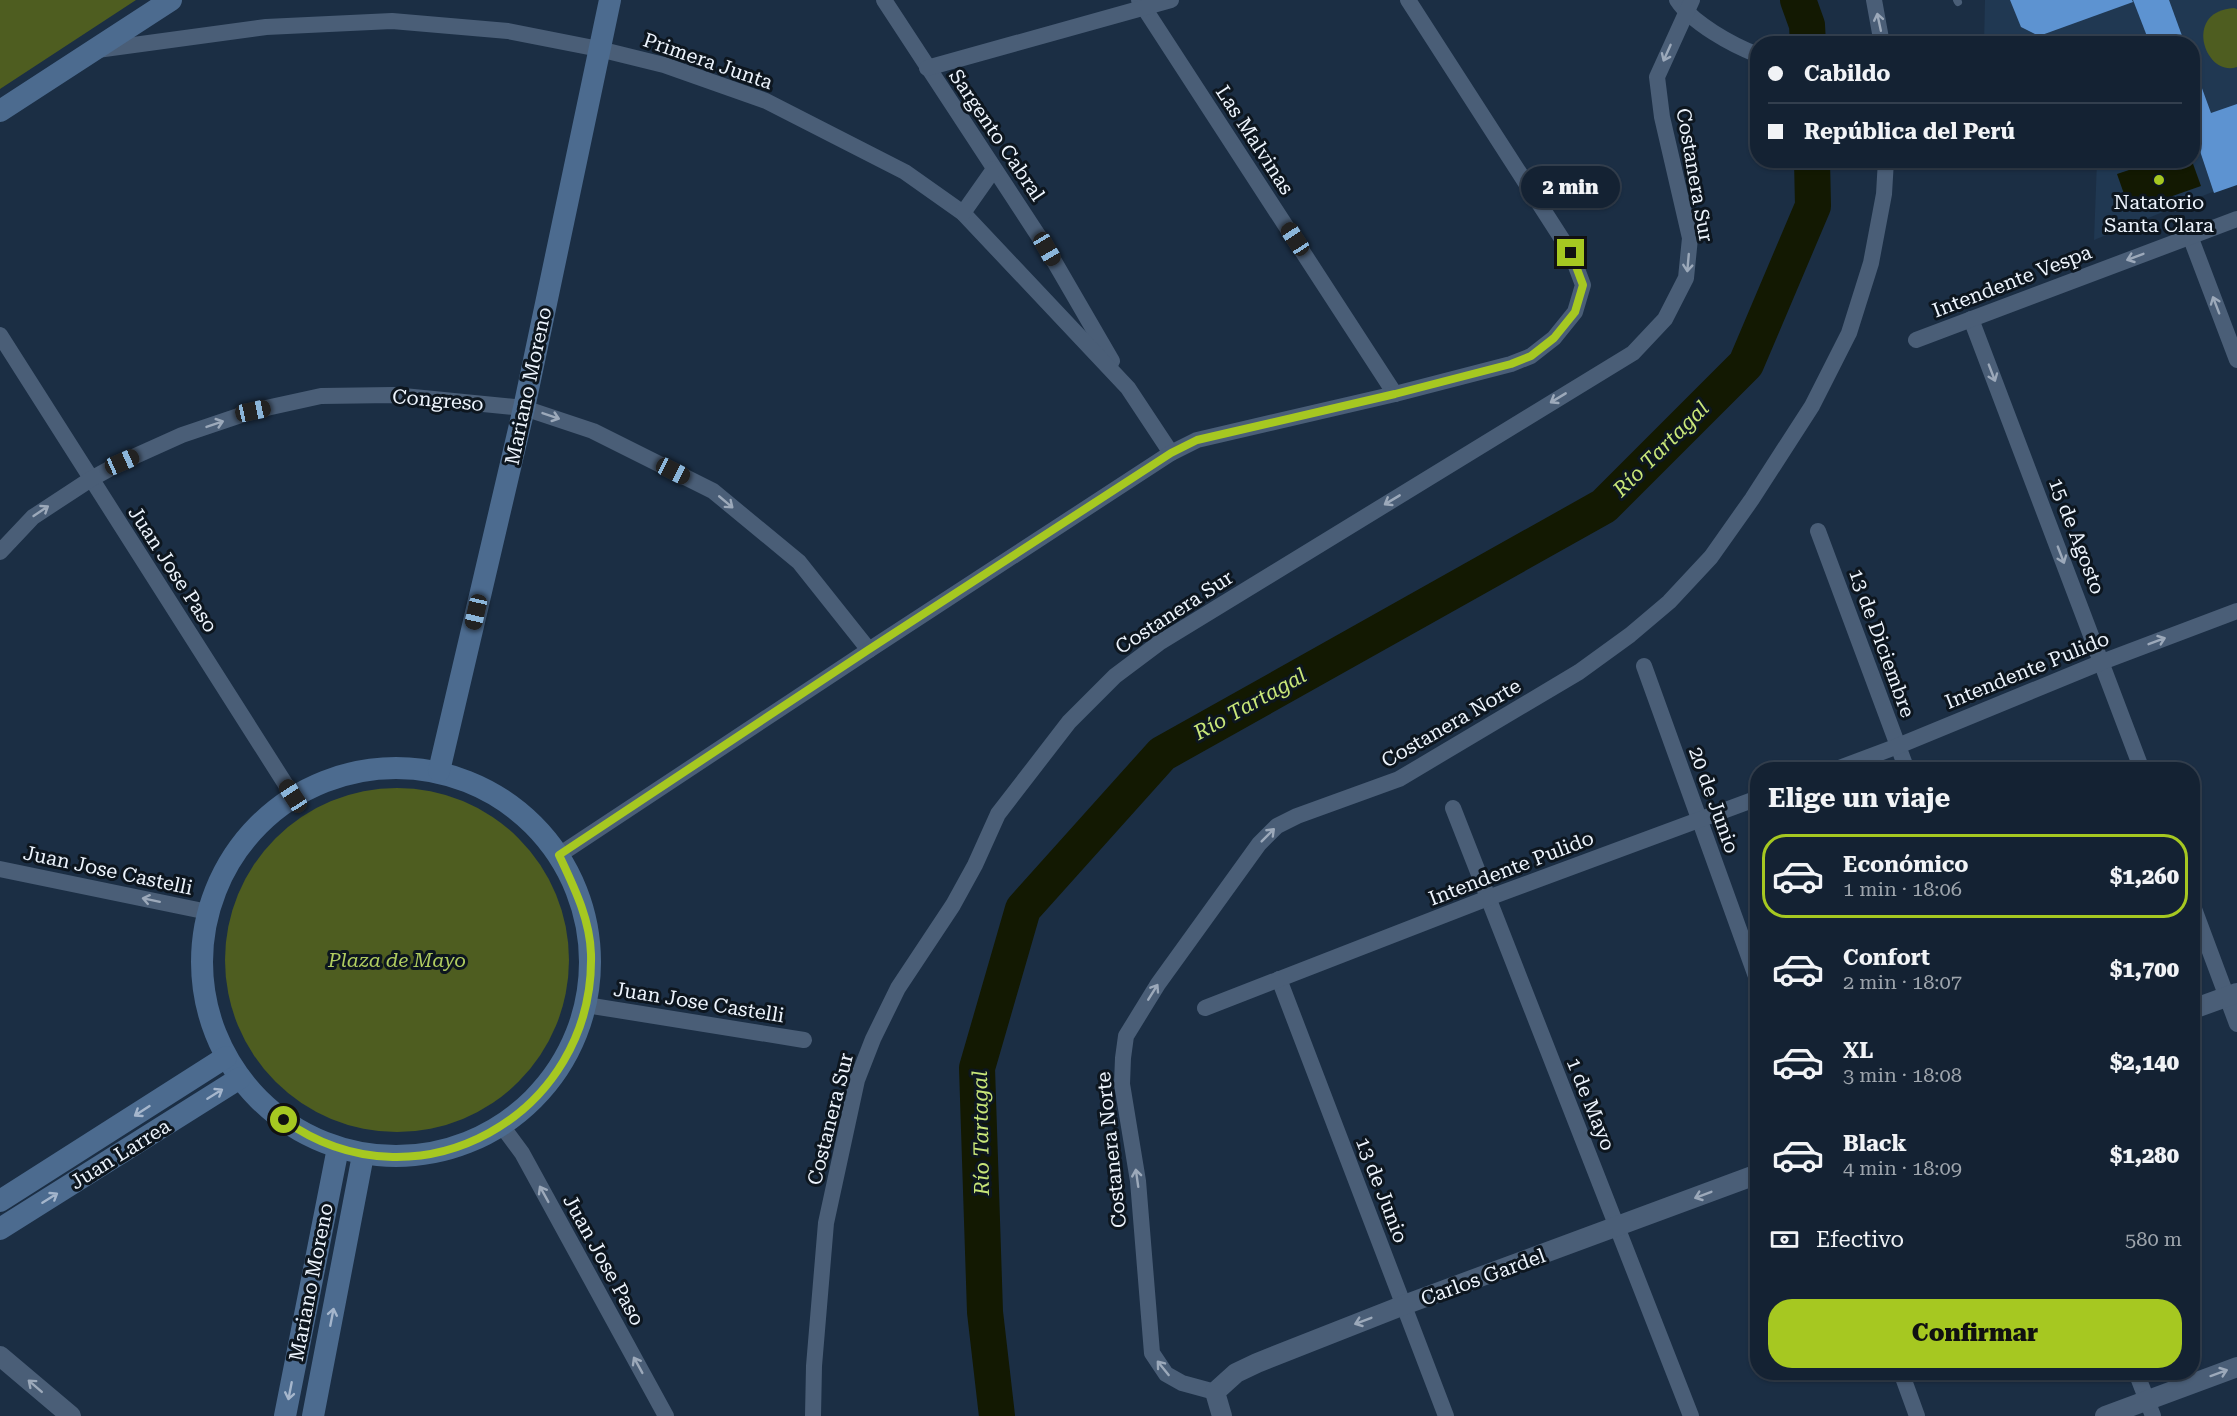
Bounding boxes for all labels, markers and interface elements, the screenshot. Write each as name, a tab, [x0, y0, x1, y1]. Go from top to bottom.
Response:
one-way arrow	[1872, 12, 1884, 31]
street label: Primera Junta	[640, 28, 776, 94]
one-way arrow	[1661, 43, 1672, 62]
text: Cabildo	[1804, 61, 1891, 86]
street label: Sargento Cabral	[944, 65, 1050, 205]
street label: Las Malvinas	[1211, 81, 1299, 199]
street label: Costanera Sur	[1671, 106, 1719, 244]
text: República del Perú	[1804, 119, 2015, 144]
callout: 2 min	[1522, 166, 1620, 208]
marker: Natatorio Santa Clara	[2152, 173, 2166, 187]
text: 2 min	[1542, 175, 1599, 199]
place label: Natatorio Santa Clara	[2104, 190, 2214, 237]
car	[1278, 219, 1312, 259]
car	[1030, 229, 1064, 269]
route end	[1557, 239, 1584, 266]
street label: Intendente Vespa	[1929, 240, 2095, 322]
one-way arrow	[2126, 252, 2145, 263]
one-way arrow	[1682, 253, 1693, 273]
one-way arrow	[2210, 296, 2221, 315]
street label: Mariano Moreno	[500, 305, 556, 467]
one-way arrow	[1987, 364, 1998, 382]
street label: Congreso	[391, 384, 485, 416]
one-way arrow	[1550, 393, 1567, 405]
water label: Río Tartagal	[1608, 396, 1714, 502]
car	[234, 398, 272, 424]
one-way arrow	[541, 411, 560, 422]
one-way arrow	[205, 418, 224, 429]
car	[102, 446, 142, 478]
car	[653, 455, 693, 487]
street label: 15 de Agosto	[2044, 474, 2110, 598]
one-way arrow	[718, 495, 734, 508]
one-way arrow	[1384, 495, 1401, 507]
street label: Juan Jose Paso	[123, 501, 223, 637]
one-way arrow	[33, 505, 49, 517]
one-way arrow	[2057, 546, 2068, 564]
street label: Costanera Sur	[1111, 565, 1237, 659]
street label: 13 de Diciembre	[1844, 565, 1920, 721]
car	[463, 592, 489, 632]
street label: Intendente Pulido	[1941, 626, 2113, 714]
one-way arrow	[2147, 635, 2166, 646]
water label: Río Tartagal	[1189, 663, 1310, 745]
street label: Costanera Norte	[1377, 673, 1525, 773]
street label: 20 de Junio	[1684, 744, 1744, 856]
car	[276, 776, 310, 816]
text: Elige un viaje	[1768, 782, 1950, 814]
street label: Intendente Pulido	[1425, 825, 1597, 911]
one-way arrow	[1260, 828, 1275, 843]
street label: Juan Jose Castelli	[21, 840, 195, 900]
icon: car	[1771, 849, 1825, 903]
text: Económico	[1843, 852, 1969, 877]
text: $1,260	[2110, 864, 2179, 889]
text: 1 min · 18:06	[1843, 877, 1962, 901]
one-way arrow	[142, 894, 161, 905]
icon: car	[1771, 942, 1825, 996]
text: Confort	[1843, 945, 1930, 970]
park label: Plaza de Mayo	[327, 948, 466, 972]
text: $1,700	[2110, 957, 2179, 982]
text: 2 min · 18:07	[1843, 970, 1962, 994]
street label: Juan Jose Castelli	[612, 977, 786, 1027]
one-way arrow	[1148, 984, 1160, 1001]
icon: car	[1771, 1035, 1825, 1089]
text: XL	[1843, 1038, 1873, 1063]
street label: Costanera Sur	[802, 1050, 858, 1188]
text: $2,140	[2110, 1050, 2179, 1075]
street label: 1 de Mayo	[1562, 1054, 1620, 1154]
text: 3 min · 18:08	[1843, 1063, 1962, 1087]
water label: Río Tartagal	[968, 1070, 994, 1197]
street label: Costanera Norte	[1091, 1071, 1131, 1229]
one-way arrow	[206, 1088, 223, 1100]
one-way arrow	[133, 1104, 150, 1117]
route start	[270, 1106, 297, 1133]
street label: Juan Larrea	[65, 1114, 175, 1194]
icon: car	[1771, 1128, 1825, 1182]
text: Black	[1843, 1131, 1907, 1156]
street label: 13 de Junio	[1351, 1134, 1413, 1246]
text: $1,280	[2110, 1143, 2179, 1168]
text: 4 min · 18:09	[1843, 1156, 1962, 1180]
one-way arrow	[1131, 1169, 1142, 1188]
one-way arrow	[538, 1186, 550, 1203]
street label: Juan Jose Paso	[558, 1190, 650, 1330]
one-way arrow	[1695, 1190, 1713, 1201]
one-way arrow	[41, 1192, 57, 1204]
street label: Mariano Moreno	[284, 1201, 338, 1363]
icon: cash	[1768, 1223, 1801, 1256]
text: Efectivo	[1816, 1227, 1904, 1252]
text: 580 m	[2125, 1227, 2182, 1251]
street label: Carlos Gardel	[1417, 1243, 1549, 1311]
button: Confirmar	[1768, 1299, 2182, 1368]
one-way arrow	[327, 1308, 338, 1328]
one-way arrow	[1354, 1316, 1373, 1327]
one-way arrow	[632, 1357, 644, 1374]
one-way arrow	[1157, 1360, 1170, 1376]
one-way arrow	[2209, 1367, 2228, 1378]
one-way arrow	[28, 1379, 43, 1393]
one-way arrow	[283, 1381, 295, 1400]

